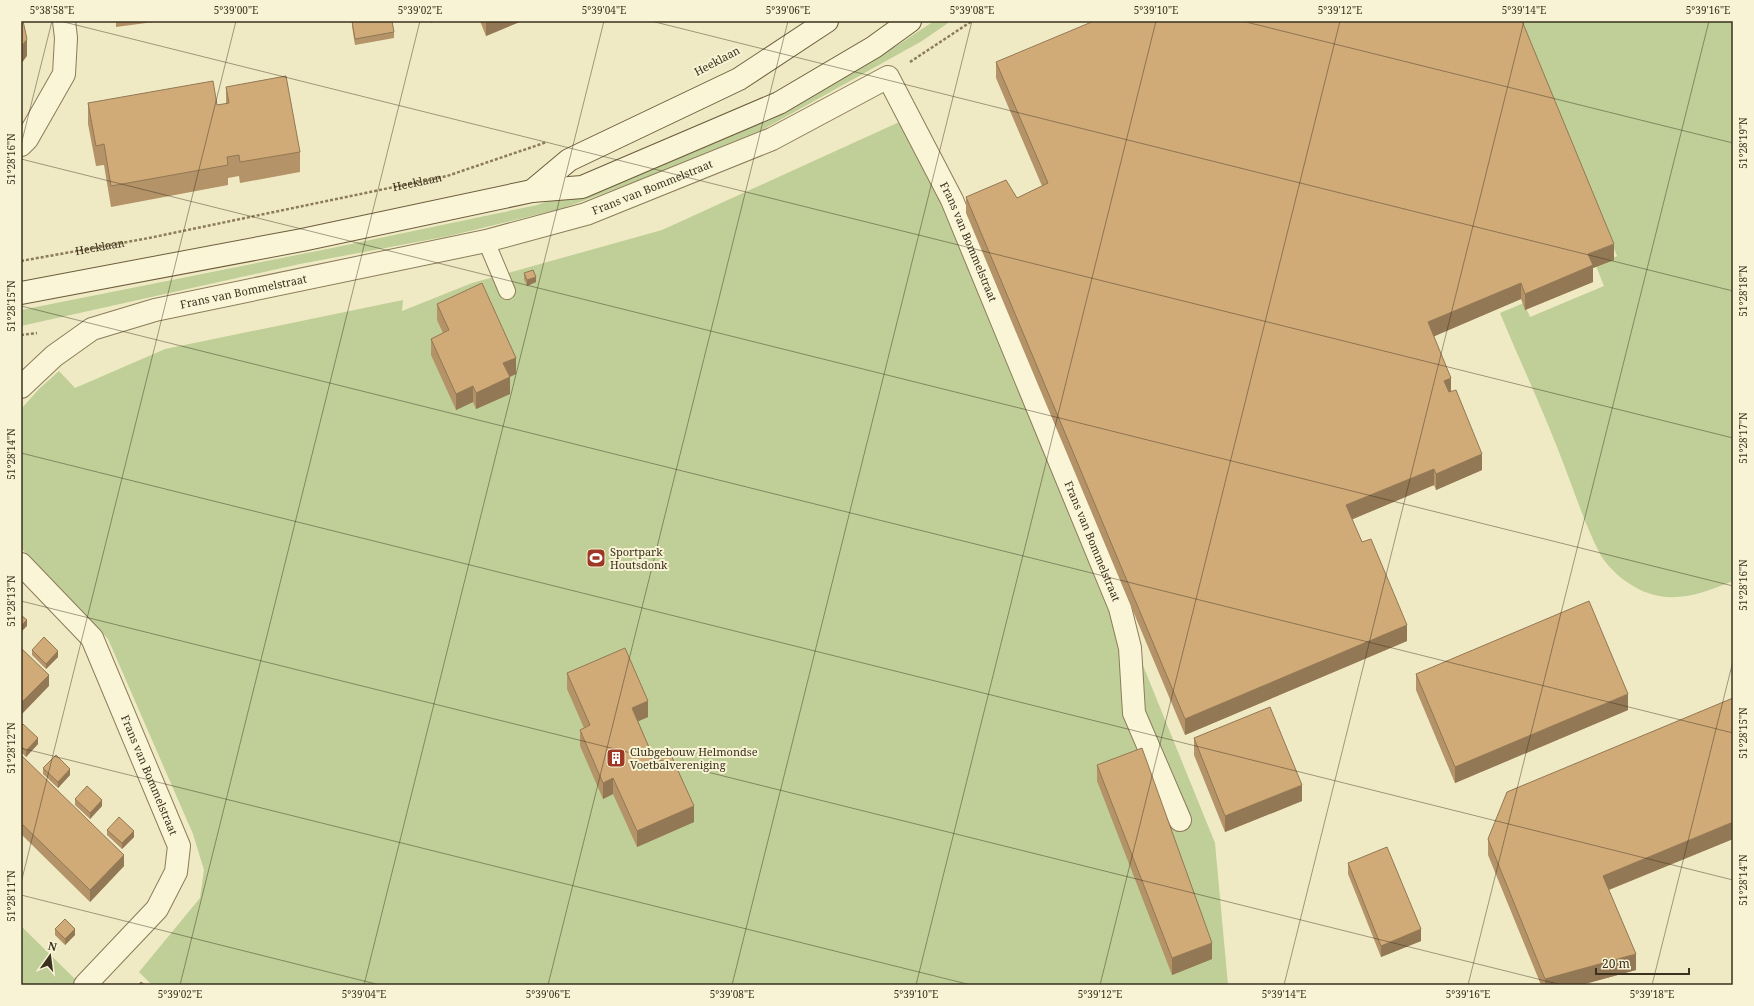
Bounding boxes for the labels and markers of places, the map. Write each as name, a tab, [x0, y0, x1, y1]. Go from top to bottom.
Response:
place label: Sportpark Houtsdonk	[610, 544, 668, 572]
sports icon: Sportpark Houtsdonk	[585, 547, 607, 569]
place label: Clubgebouw Helmondse Voetbalvereniging	[630, 744, 758, 772]
building icon: Clubgebouw Helmondse Voetbalvereniging	[605, 747, 627, 769]

